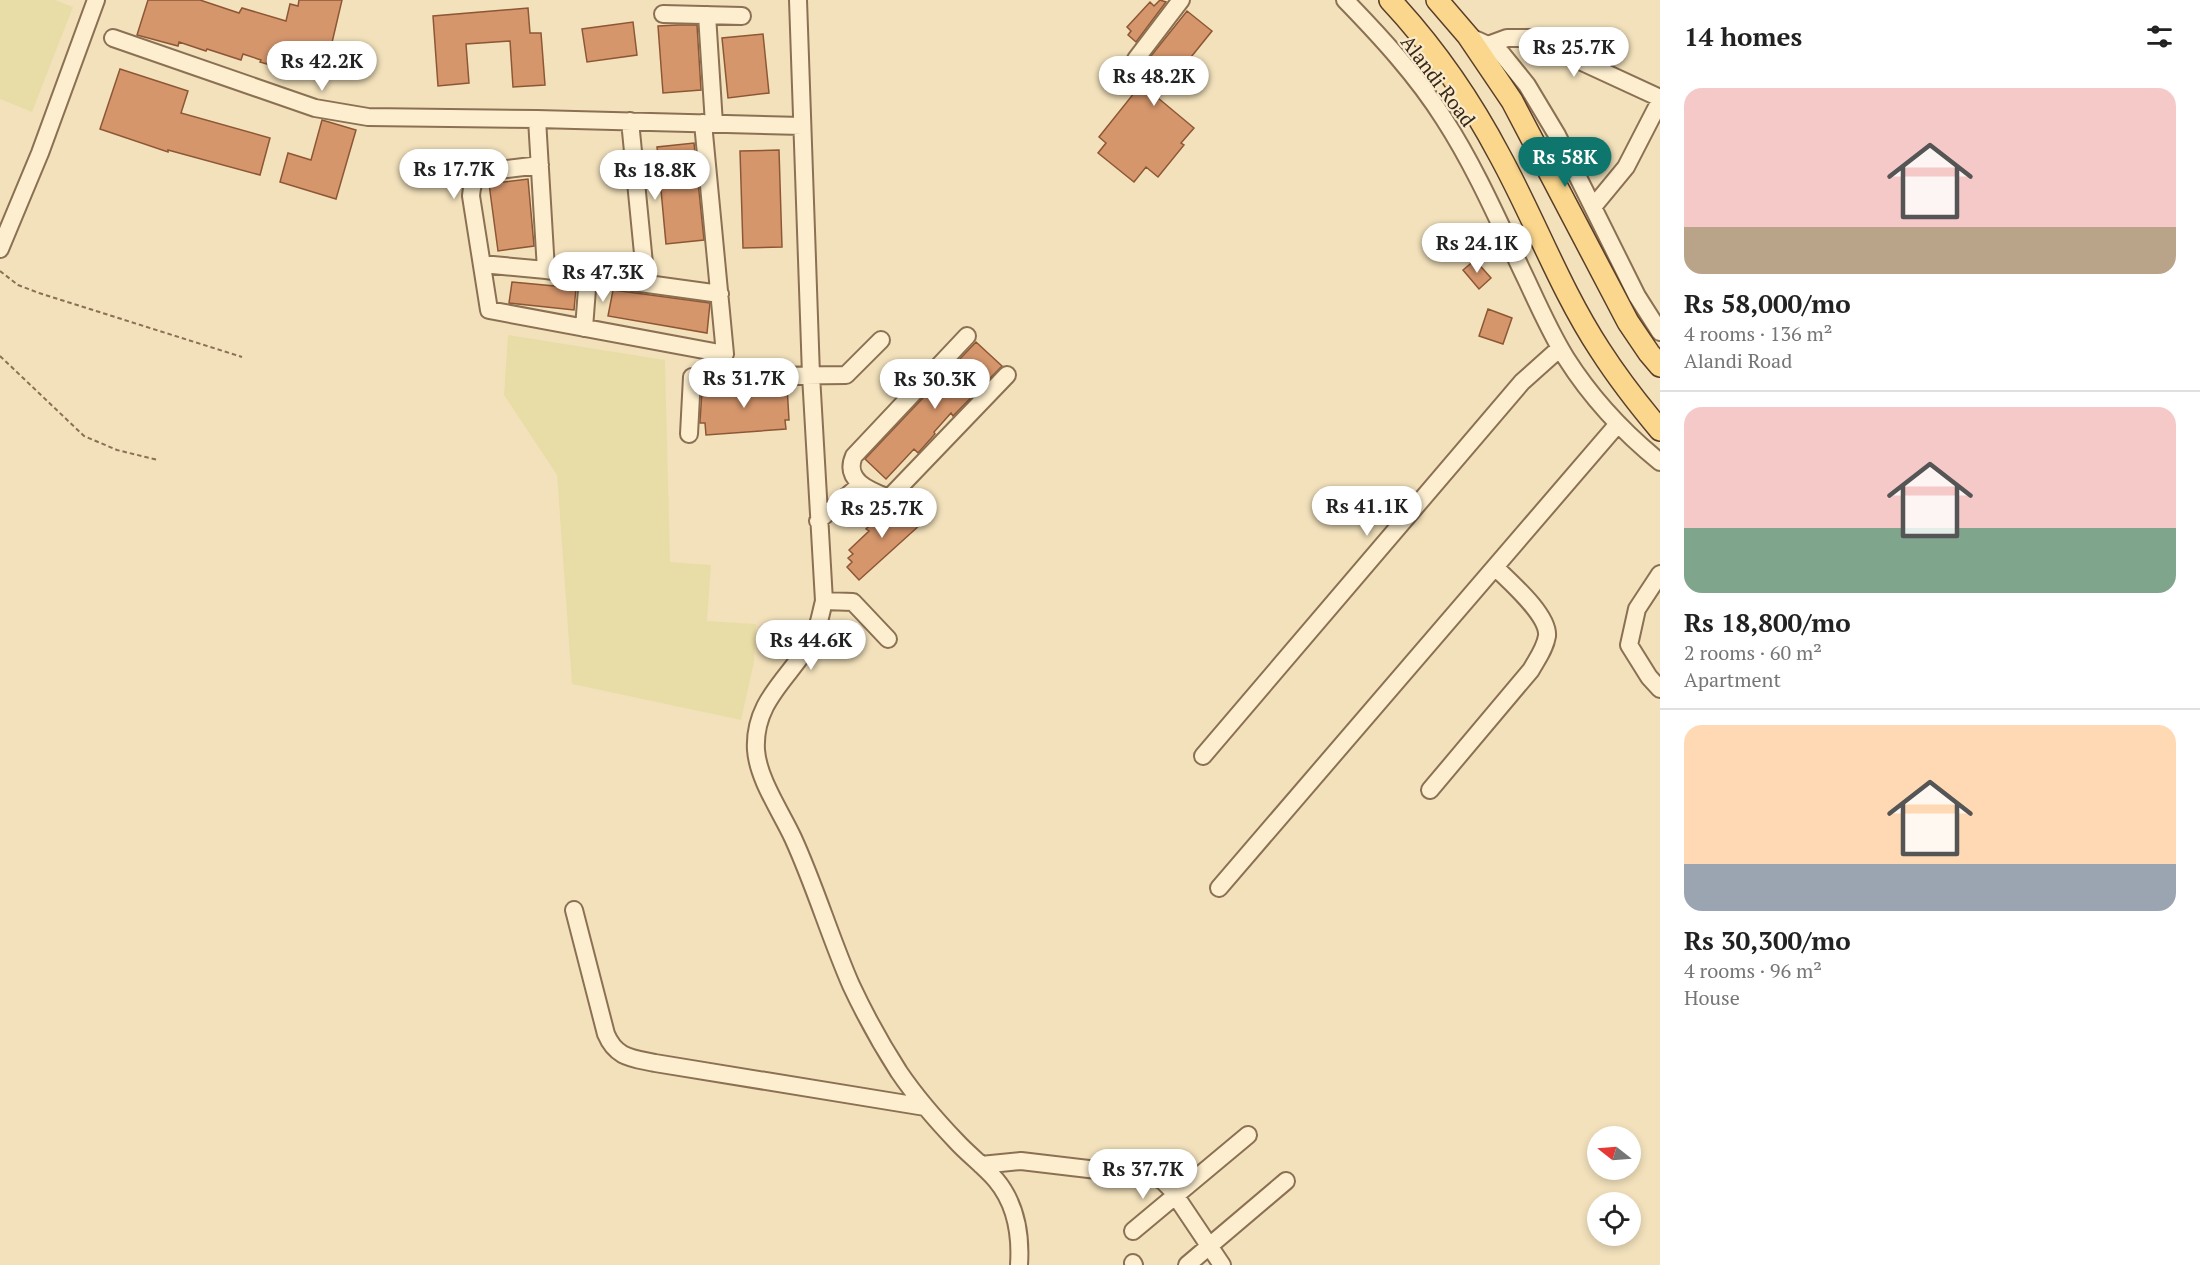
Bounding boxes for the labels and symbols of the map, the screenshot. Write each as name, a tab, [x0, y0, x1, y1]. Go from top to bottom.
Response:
pin: Rs 25.7K	[1512, 27, 1636, 78]
street label: Alandi Road	[1395, 29, 1482, 132]
pin: Rs 42.2K	[260, 41, 384, 92]
pin: Rs 48.2K	[1092, 56, 1216, 107]
pin: Rs 58K	[1516, 137, 1614, 188]
pin: Rs 17.7K	[392, 149, 516, 200]
pin: Rs 18.8K	[593, 150, 717, 201]
pin: Rs 24.1K	[1415, 223, 1539, 274]
pin: Rs 47.3K	[541, 252, 665, 303]
pin: Rs 31.7K	[682, 358, 806, 409]
pin: Rs 30.3K	[873, 359, 997, 410]
pin: Rs 41.1K	[1305, 486, 1429, 537]
pin: Rs 25.7K	[820, 488, 944, 539]
pin: Rs 44.6K	[749, 620, 873, 671]
north arrow	[1587, 1126, 1641, 1180]
pin: Rs 37.7K	[1081, 1149, 1205, 1200]

